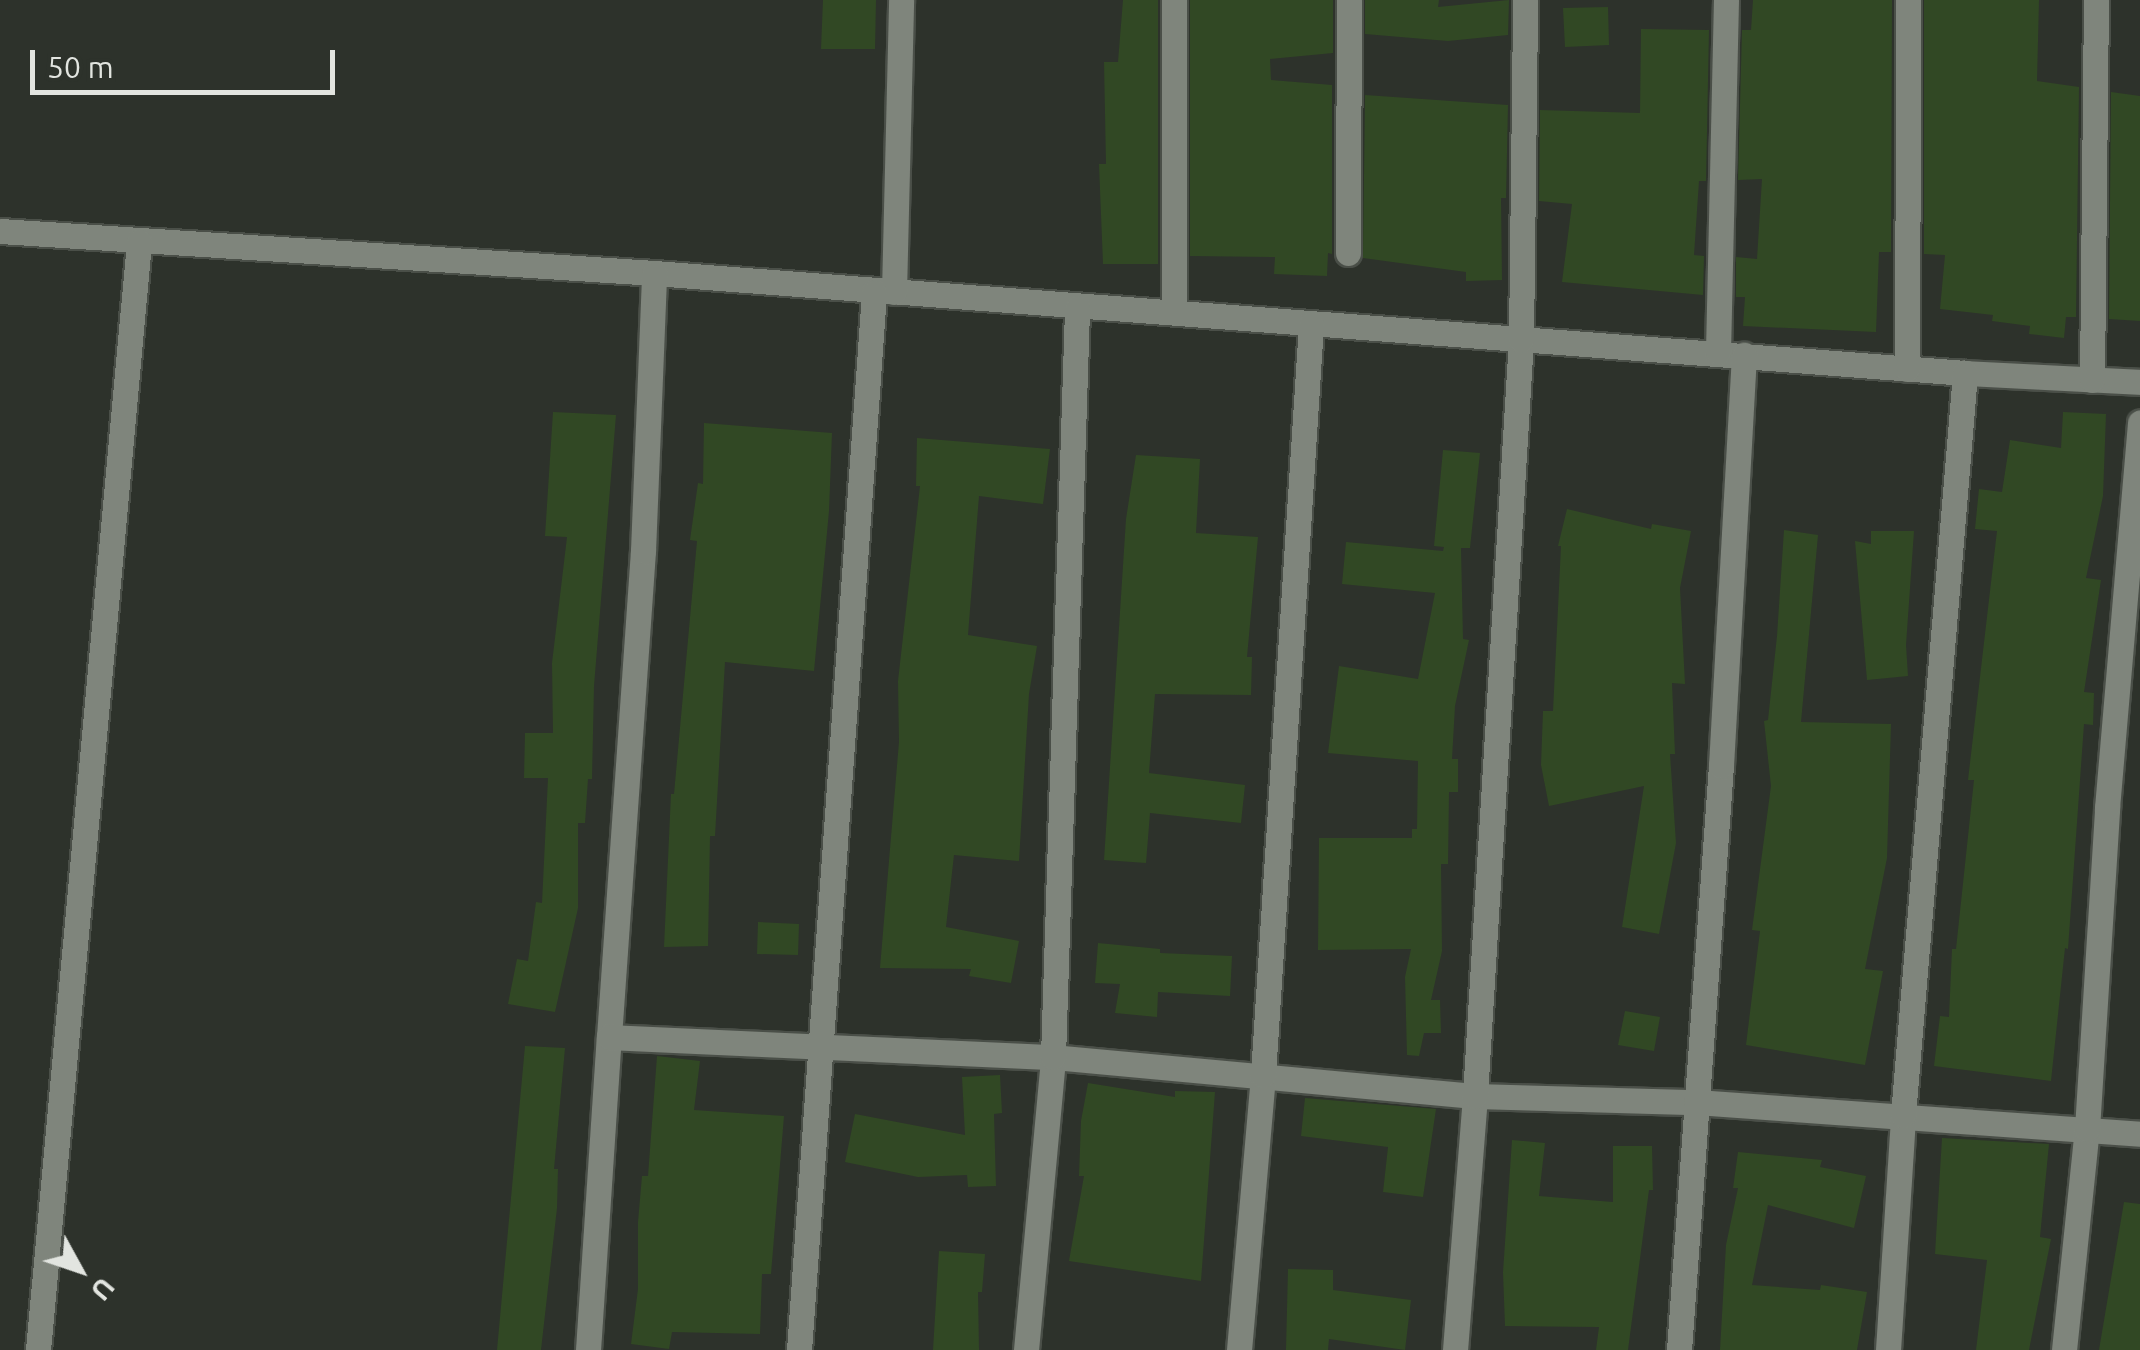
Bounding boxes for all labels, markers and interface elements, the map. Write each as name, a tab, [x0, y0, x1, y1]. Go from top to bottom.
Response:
scale bar	[35, 30, 340, 92]
text: 50 m	[47, 50, 114, 84]
north arrow	[30, 1220, 130, 1320]
text: U	[85, 1272, 122, 1307]

